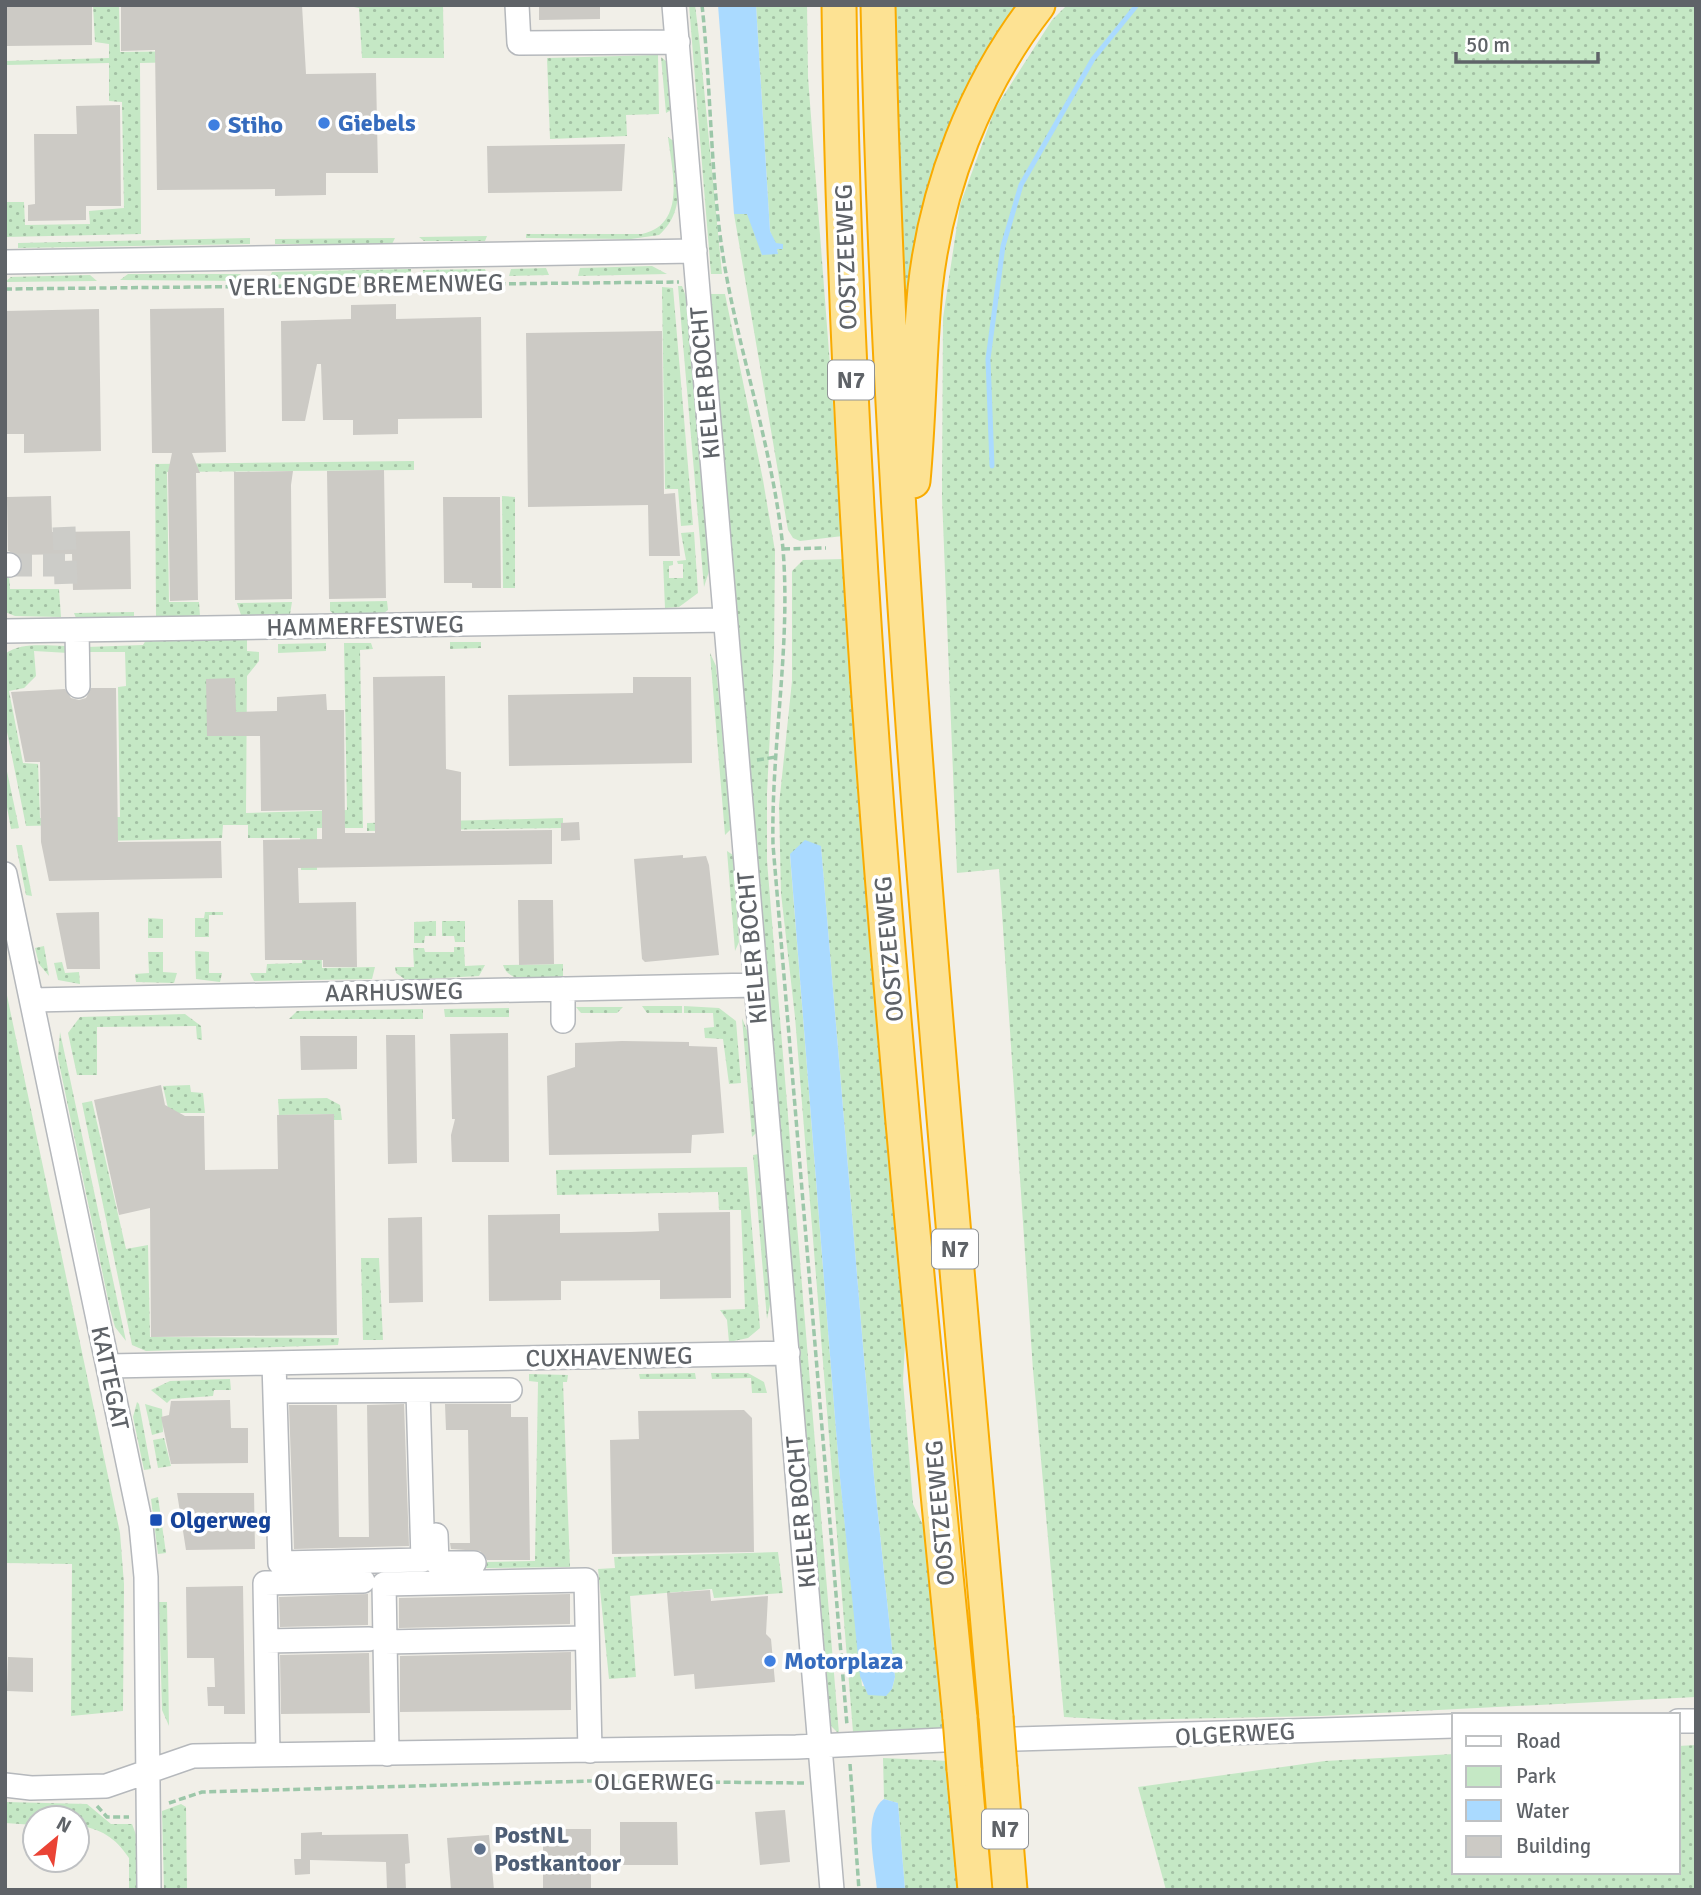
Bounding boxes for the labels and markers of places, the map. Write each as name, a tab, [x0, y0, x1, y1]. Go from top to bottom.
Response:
place label: Giebels	[338, 108, 416, 138]
place label: Stiho	[228, 110, 283, 140]
marker: Giebels	[316, 115, 332, 131]
marker: Stiho	[206, 117, 222, 133]
place label: Olgerweg	[170, 1505, 271, 1535]
marker: Olgerweg	[148, 1512, 164, 1528]
place label: Motorplaza	[784, 1646, 903, 1676]
marker: Motorplaza	[762, 1653, 778, 1669]
place label: PostNL Postkantoor	[494, 1820, 622, 1878]
marker: PostNL Postkantoor	[472, 1841, 488, 1857]

